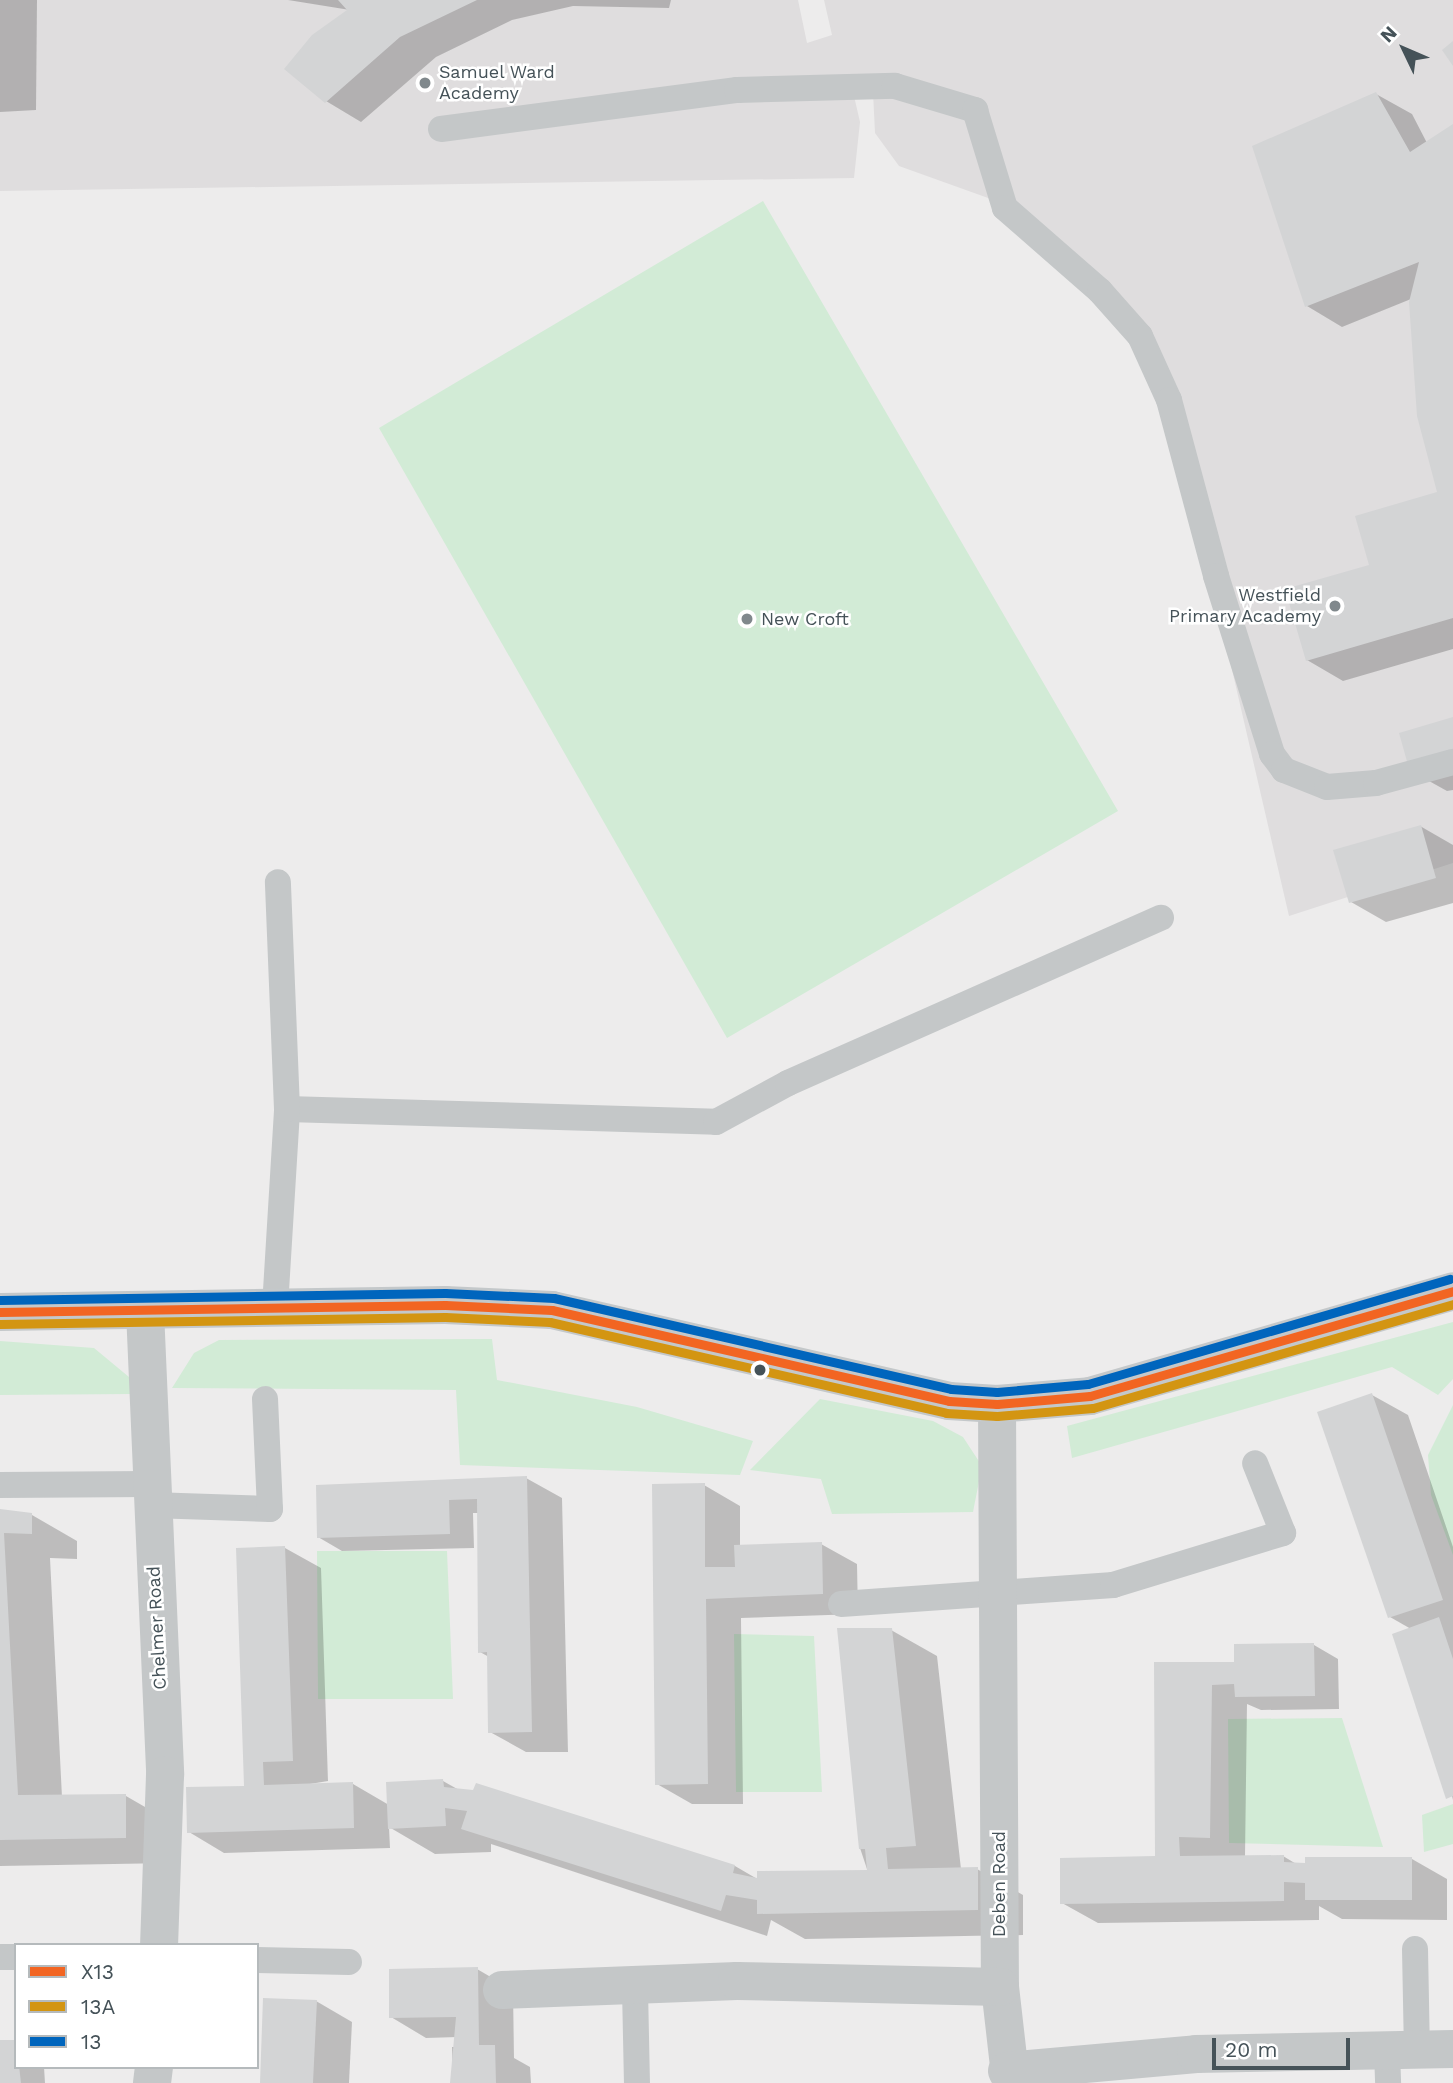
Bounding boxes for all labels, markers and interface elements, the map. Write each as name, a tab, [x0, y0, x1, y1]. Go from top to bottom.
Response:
north arrow	[1369, 14, 1439, 84]
text: N	[1375, 21, 1402, 47]
place label: Samuel Ward Academy	[439, 62, 556, 104]
marker: Samuel Ward Academy	[417, 75, 433, 91]
place label: Westfield Primary Academy	[1168, 585, 1321, 628]
marker: Westfield Primary Academy	[1327, 598, 1343, 614]
place label: New Croft	[761, 608, 849, 630]
marker: New Croft	[739, 611, 755, 627]
unlabelled marker	[753, 1363, 767, 1377]
street label: Chelmer Road	[143, 1565, 171, 1691]
street label: Deben Road	[988, 1831, 1010, 1937]
legend	[14, 1943, 259, 2069]
text: X13	[81, 1959, 114, 1984]
text: 13A	[81, 1994, 115, 2019]
scale bar	[1215, 2024, 1353, 2068]
text: 13	[81, 2029, 101, 2054]
text: 20 m	[1225, 2037, 1277, 2062]

